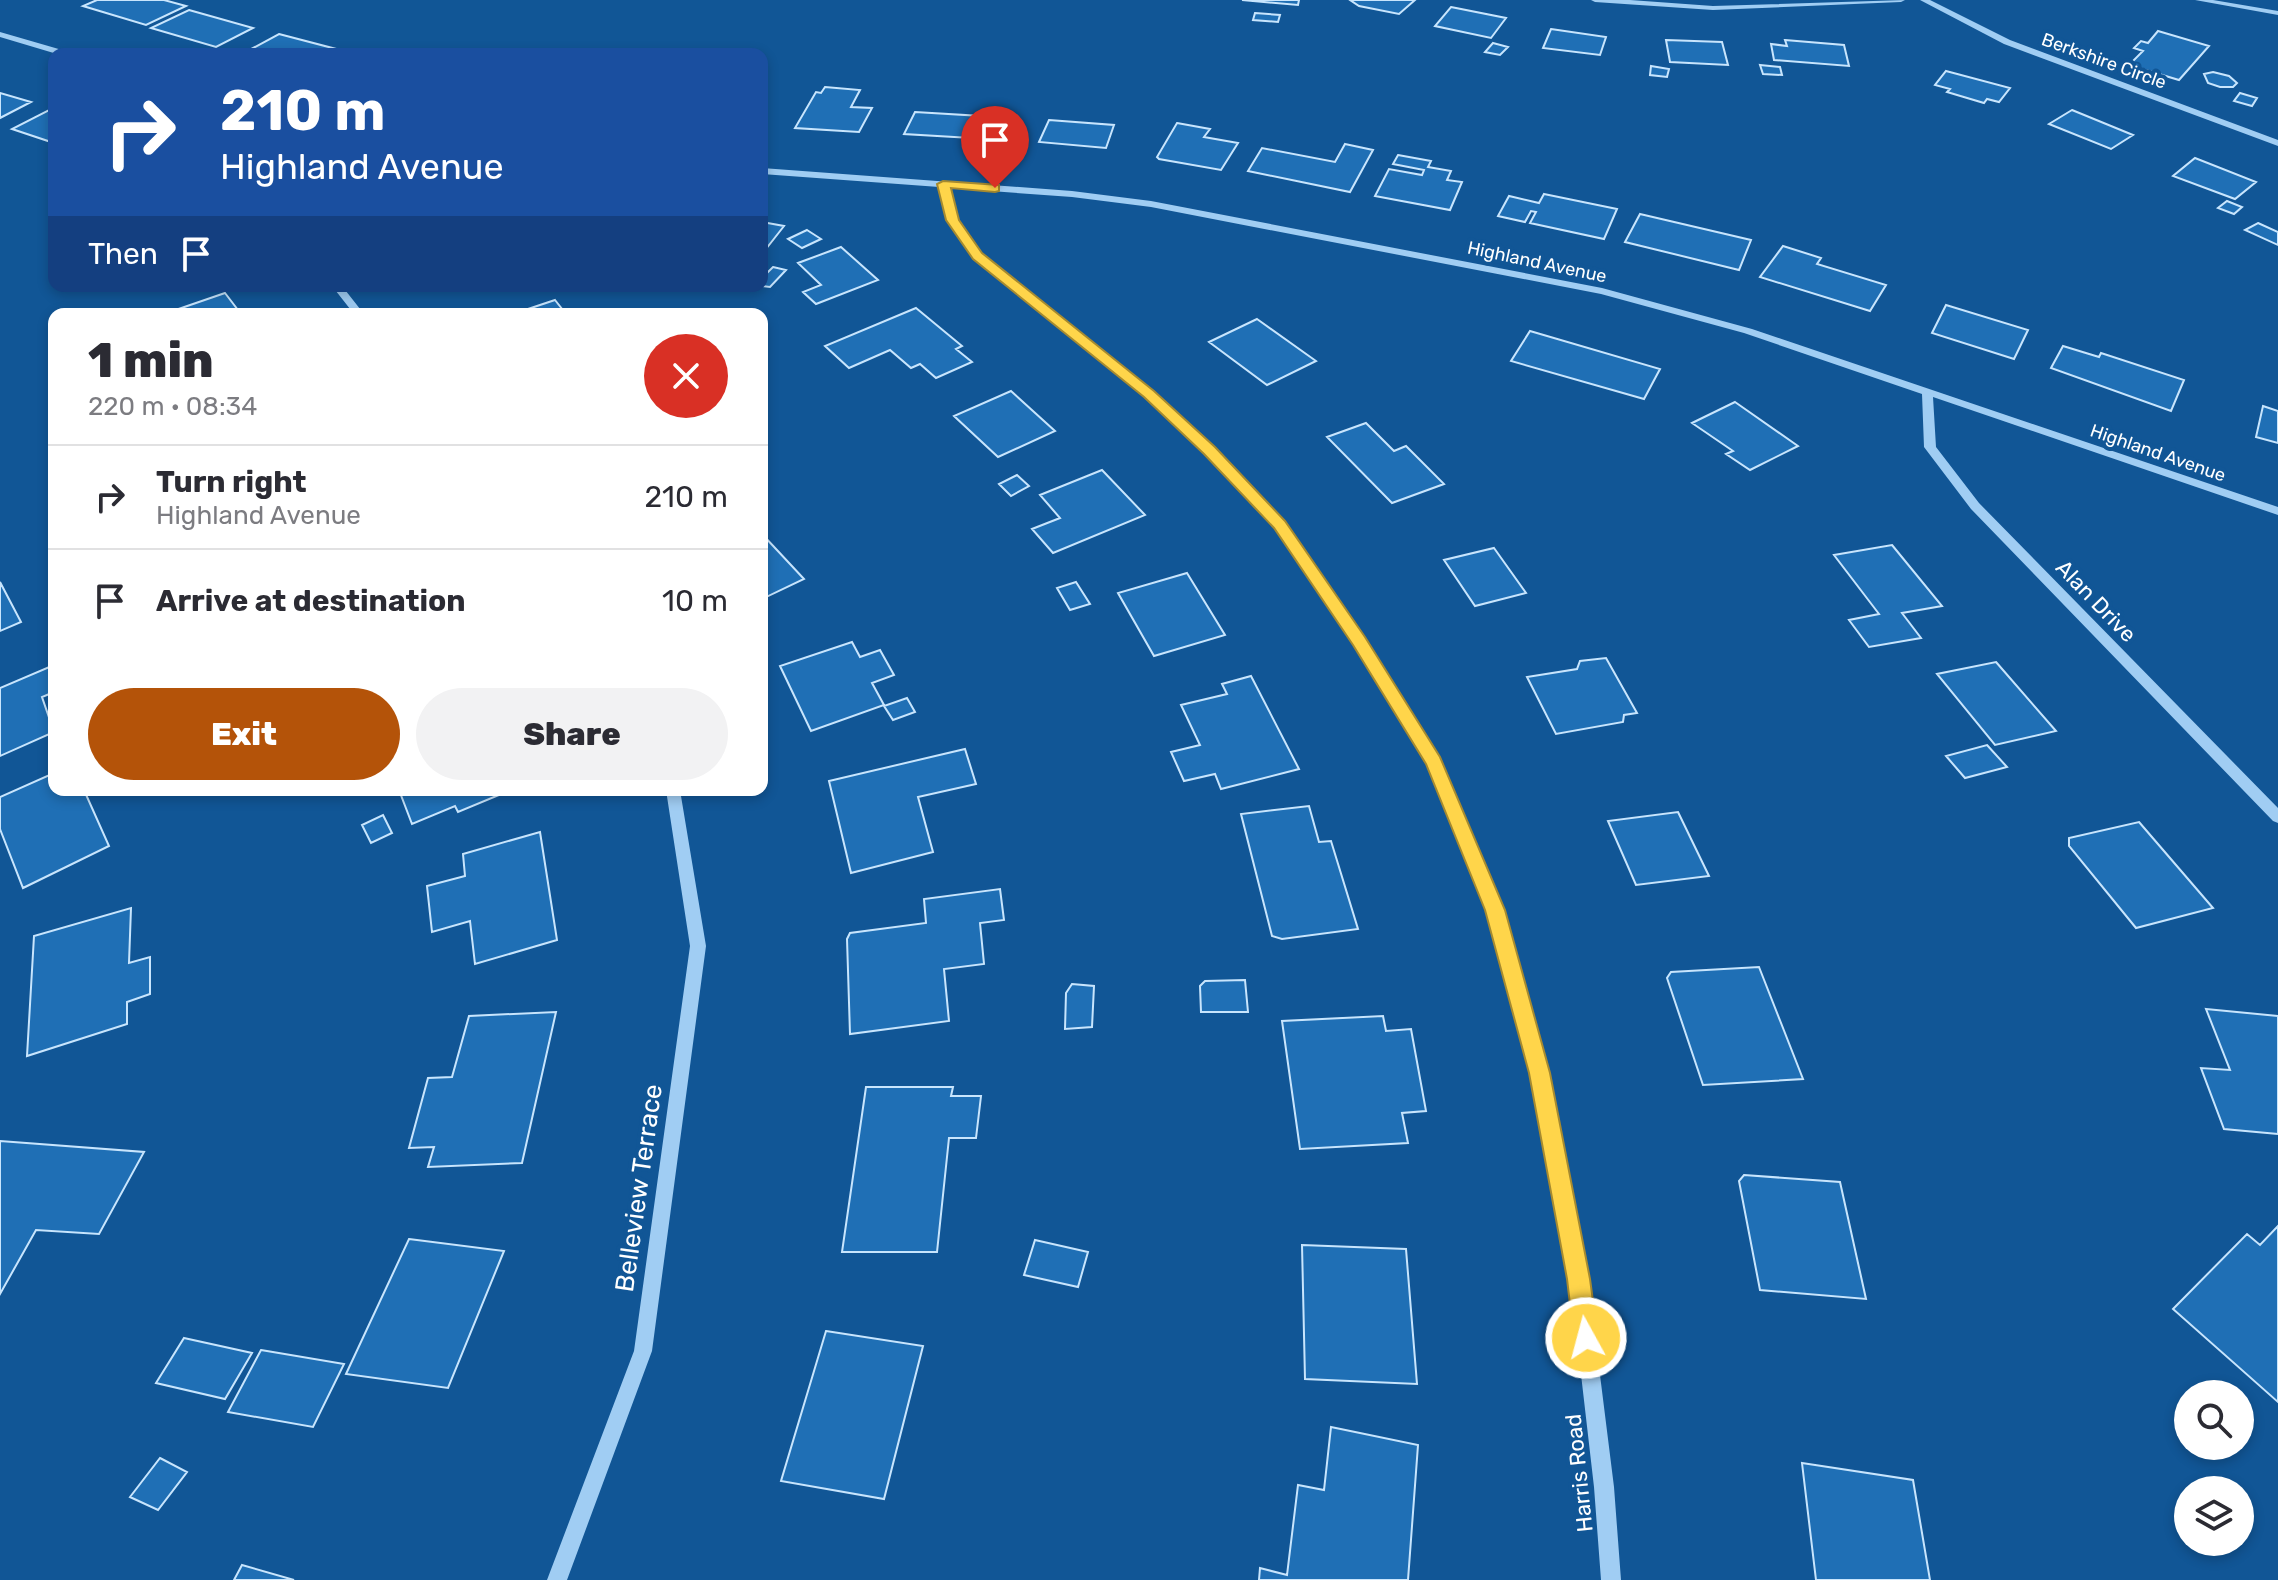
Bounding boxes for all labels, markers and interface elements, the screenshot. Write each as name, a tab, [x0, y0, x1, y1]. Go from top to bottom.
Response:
street label: Berkshire Circle	[2039, 28, 2169, 94]
text: 210 m	[220, 78, 386, 144]
icon: right	[88, 80, 192, 184]
pin	[961, 106, 1029, 188]
icon: arrive	[973, 118, 1017, 162]
text: Highland Avenue	[220, 145, 504, 188]
icon: arrive	[174, 232, 218, 276]
text: Then	[88, 236, 158, 272]
street label: Highland Avenue	[1465, 236, 1609, 288]
text: 1 min	[88, 332, 214, 389]
button: close	[644, 334, 728, 418]
text: 220 m · 08:34	[88, 391, 257, 422]
street label: Highland Avenue	[2087, 420, 2229, 486]
text: Turn right	[156, 464, 307, 500]
icon: right	[88, 475, 132, 519]
text: 210 m	[644, 479, 728, 515]
text: Highland Avenue	[156, 500, 361, 531]
street label: Alan Drive	[2050, 554, 2142, 648]
icon: arrive	[88, 579, 132, 623]
text: Arrive at destination	[156, 583, 466, 619]
text: 10 m	[662, 583, 728, 619]
button: Exit	[88, 688, 400, 780]
button: Share	[416, 688, 728, 780]
street label: Belleview Terrace	[609, 1082, 669, 1294]
position arrow	[1544, 1296, 1628, 1380]
map controls	[2174, 1380, 2254, 1556]
button: search	[2174, 1380, 2254, 1460]
street label: Harris Road	[1559, 1413, 1599, 1533]
button: layers	[2174, 1476, 2254, 1556]

